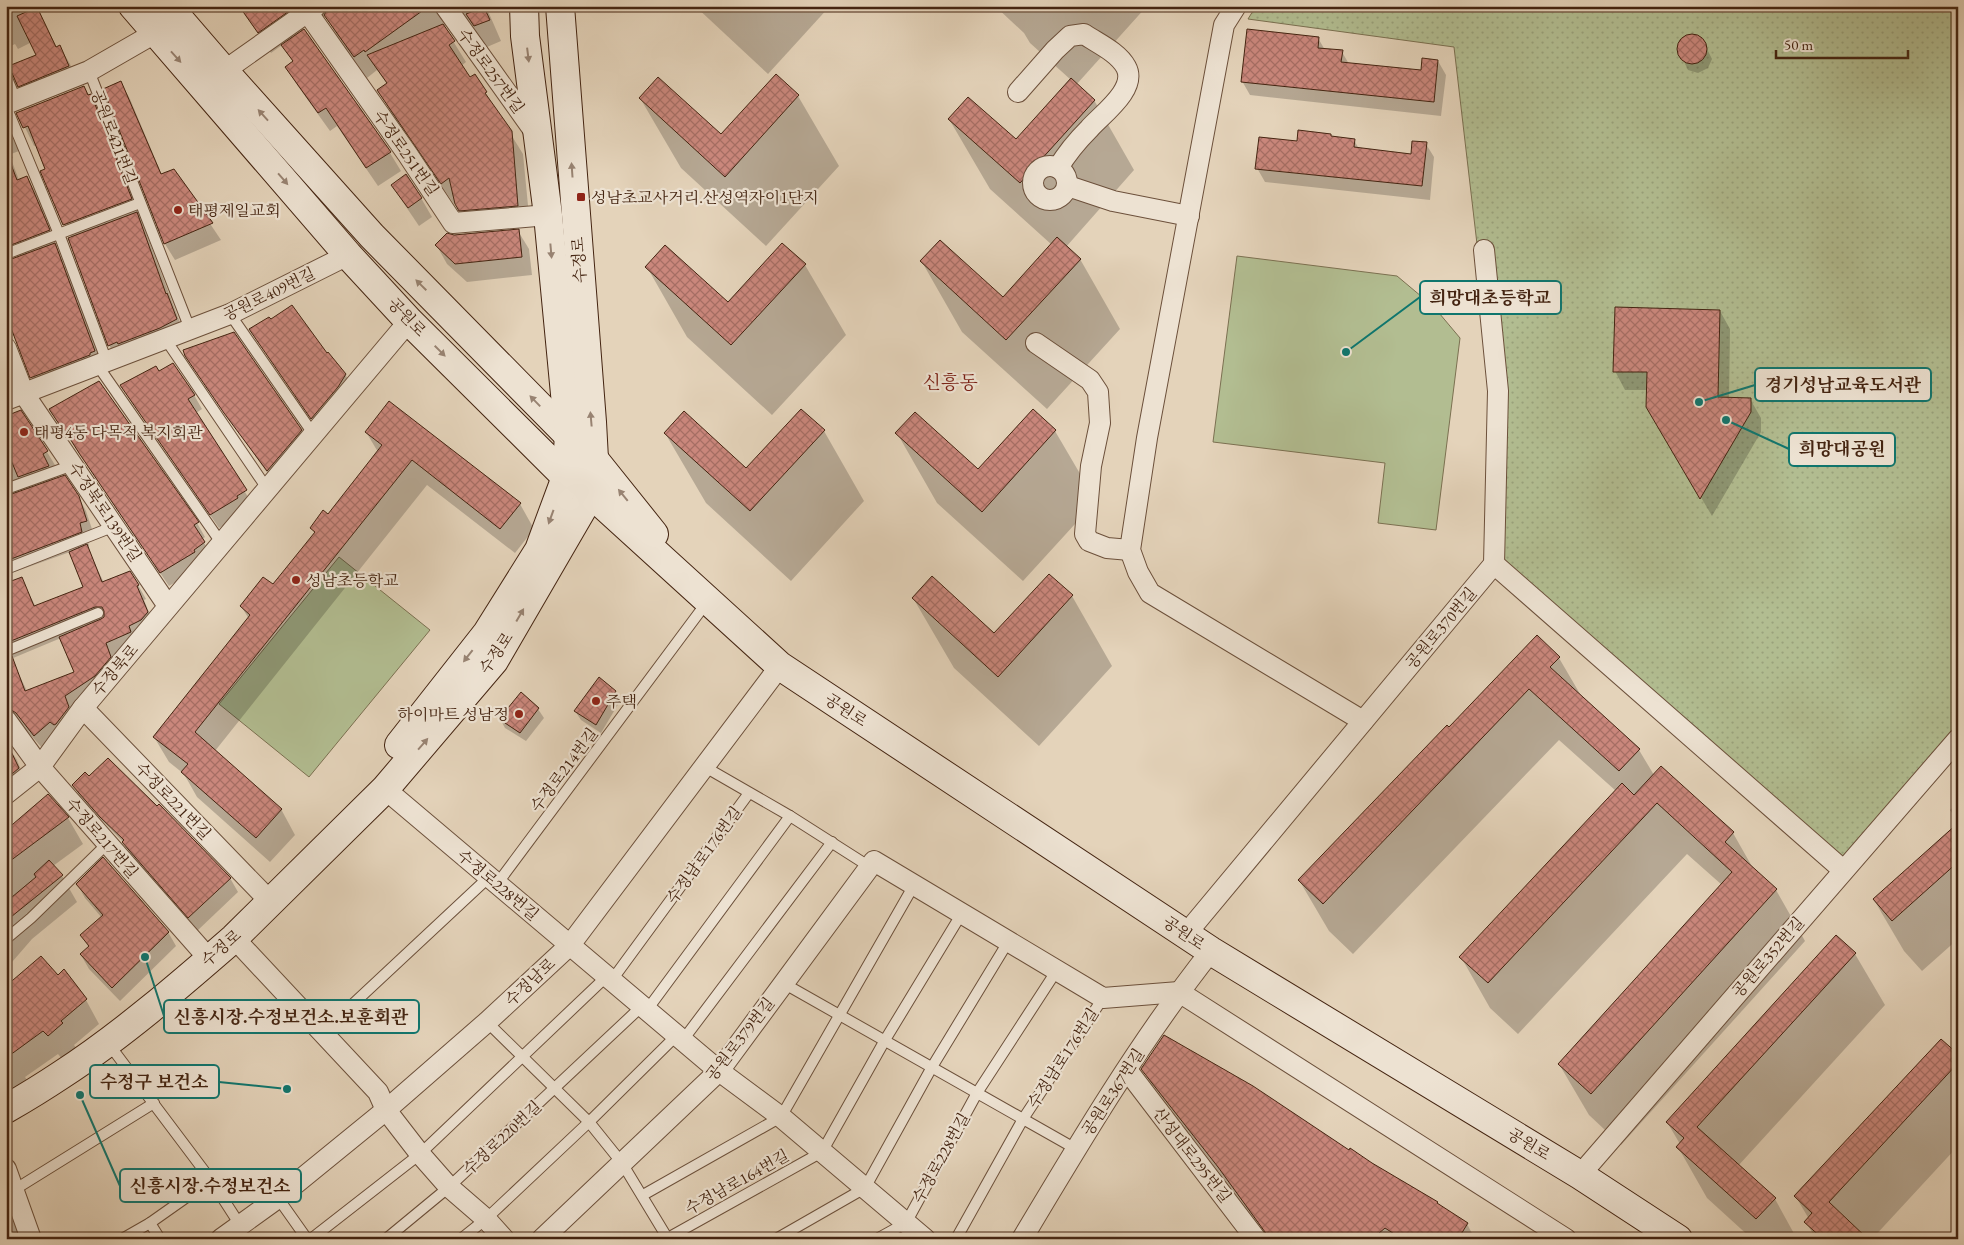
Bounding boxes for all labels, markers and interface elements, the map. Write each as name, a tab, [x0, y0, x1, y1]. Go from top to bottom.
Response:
street label: 수정로257번길	[453, 24, 529, 118]
scale bar	[1776, 28, 1909, 60]
text: 50 m	[1784, 35, 1813, 54]
one-way arrow	[524, 47, 532, 63]
one-way arrow	[170, 50, 182, 62]
street label: 공원로421번길	[86, 86, 142, 188]
street label: 수정로251번길	[369, 106, 443, 200]
one-way arrow	[257, 109, 269, 121]
one-way arrow	[568, 162, 576, 178]
one-way arrow	[277, 173, 288, 186]
place label: 성남초교사거리.산성역자이1단지	[591, 187, 819, 208]
marker: 성남초교사거리.산성역자이1단지	[575, 191, 587, 203]
place label: 태평제일교회	[188, 200, 281, 221]
marker: 태평제일교회	[172, 204, 184, 216]
street label: 수정로	[567, 236, 591, 284]
one-way arrow	[547, 243, 555, 259]
street label: 공원로409번길	[219, 263, 319, 325]
one-way arrow	[415, 279, 427, 291]
callout: 희망대초등학교	[1420, 281, 1561, 314]
text: 희망대초등학교	[1429, 286, 1551, 309]
street label: 공원로	[383, 293, 431, 341]
one-way arrow	[433, 345, 445, 357]
callout: 경기성남교육도서관	[1755, 368, 1931, 401]
district label: 신흥동	[922, 370, 978, 395]
text: 경기성남교육도서관	[1765, 373, 1922, 396]
one-way arrow	[529, 396, 541, 408]
one-way arrow	[587, 411, 595, 427]
place label: 태평4동 다목적 복지회관	[34, 422, 203, 443]
marker: 태평4동 다목적 복지회관	[18, 426, 30, 438]
callout: 희망대공원	[1789, 433, 1895, 466]
text: 희망대공원	[1799, 437, 1885, 460]
street label: 수정북로139번길	[64, 458, 146, 566]
one-way arrow	[617, 489, 628, 502]
one-way arrow	[547, 510, 554, 525]
place label: 성남초등학교	[306, 570, 399, 591]
marker: 성남초등학교	[290, 574, 302, 586]
street label: 공원로370번길	[1401, 583, 1481, 673]
one-way arrow	[516, 608, 525, 622]
street label: 수정로	[474, 627, 518, 678]
street label: 수정북로	[87, 639, 143, 700]
one-way arrow	[463, 649, 474, 662]
street label: 공원로	[821, 689, 872, 732]
place label: 주택	[606, 691, 637, 712]
marker: 주택	[590, 695, 602, 707]
place label: 하이마트 성남정	[398, 704, 509, 725]
marker: 하이마트 성남정	[513, 708, 525, 720]
street label: 수정로214번길	[525, 724, 603, 816]
one-way arrow	[417, 739, 429, 751]
street label: 수정로221번길	[131, 758, 215, 844]
street label: 수정로217번길	[61, 793, 143, 883]
street label: 수정남로176번길	[661, 802, 747, 908]
street label: 수정로228번길	[453, 845, 543, 925]
street label: 공원로	[1159, 911, 1210, 955]
street label: 공원로352번길	[1727, 912, 1809, 1002]
street label: 수정로	[197, 925, 246, 971]
street label: 수정남로	[500, 953, 560, 1011]
street label: 공원로379번길	[701, 993, 779, 1085]
callout: 신흥시장.수정보건소.보훈회관	[164, 1000, 419, 1033]
street label: 수정남로176번길	[1023, 1004, 1103, 1112]
text: 신흥시장.수정보건소.보훈회관	[174, 1005, 409, 1028]
street label: 공원로367번길	[1077, 1044, 1149, 1140]
callout: 수정구 보건소	[90, 1065, 219, 1098]
text: 수정구 보건소	[100, 1070, 209, 1093]
street label: 수정로220번길	[458, 1096, 546, 1180]
street label: 산성대로295번길	[1148, 1103, 1236, 1207]
street label: 수정로228번길	[907, 1109, 975, 1207]
street label: 공원로	[1504, 1123, 1555, 1165]
street label: 수정남로164번길	[681, 1145, 793, 1219]
callout: 신흥시장.수정보건소	[120, 1169, 301, 1202]
text: 신흥시장.수정보건소	[130, 1174, 291, 1197]

